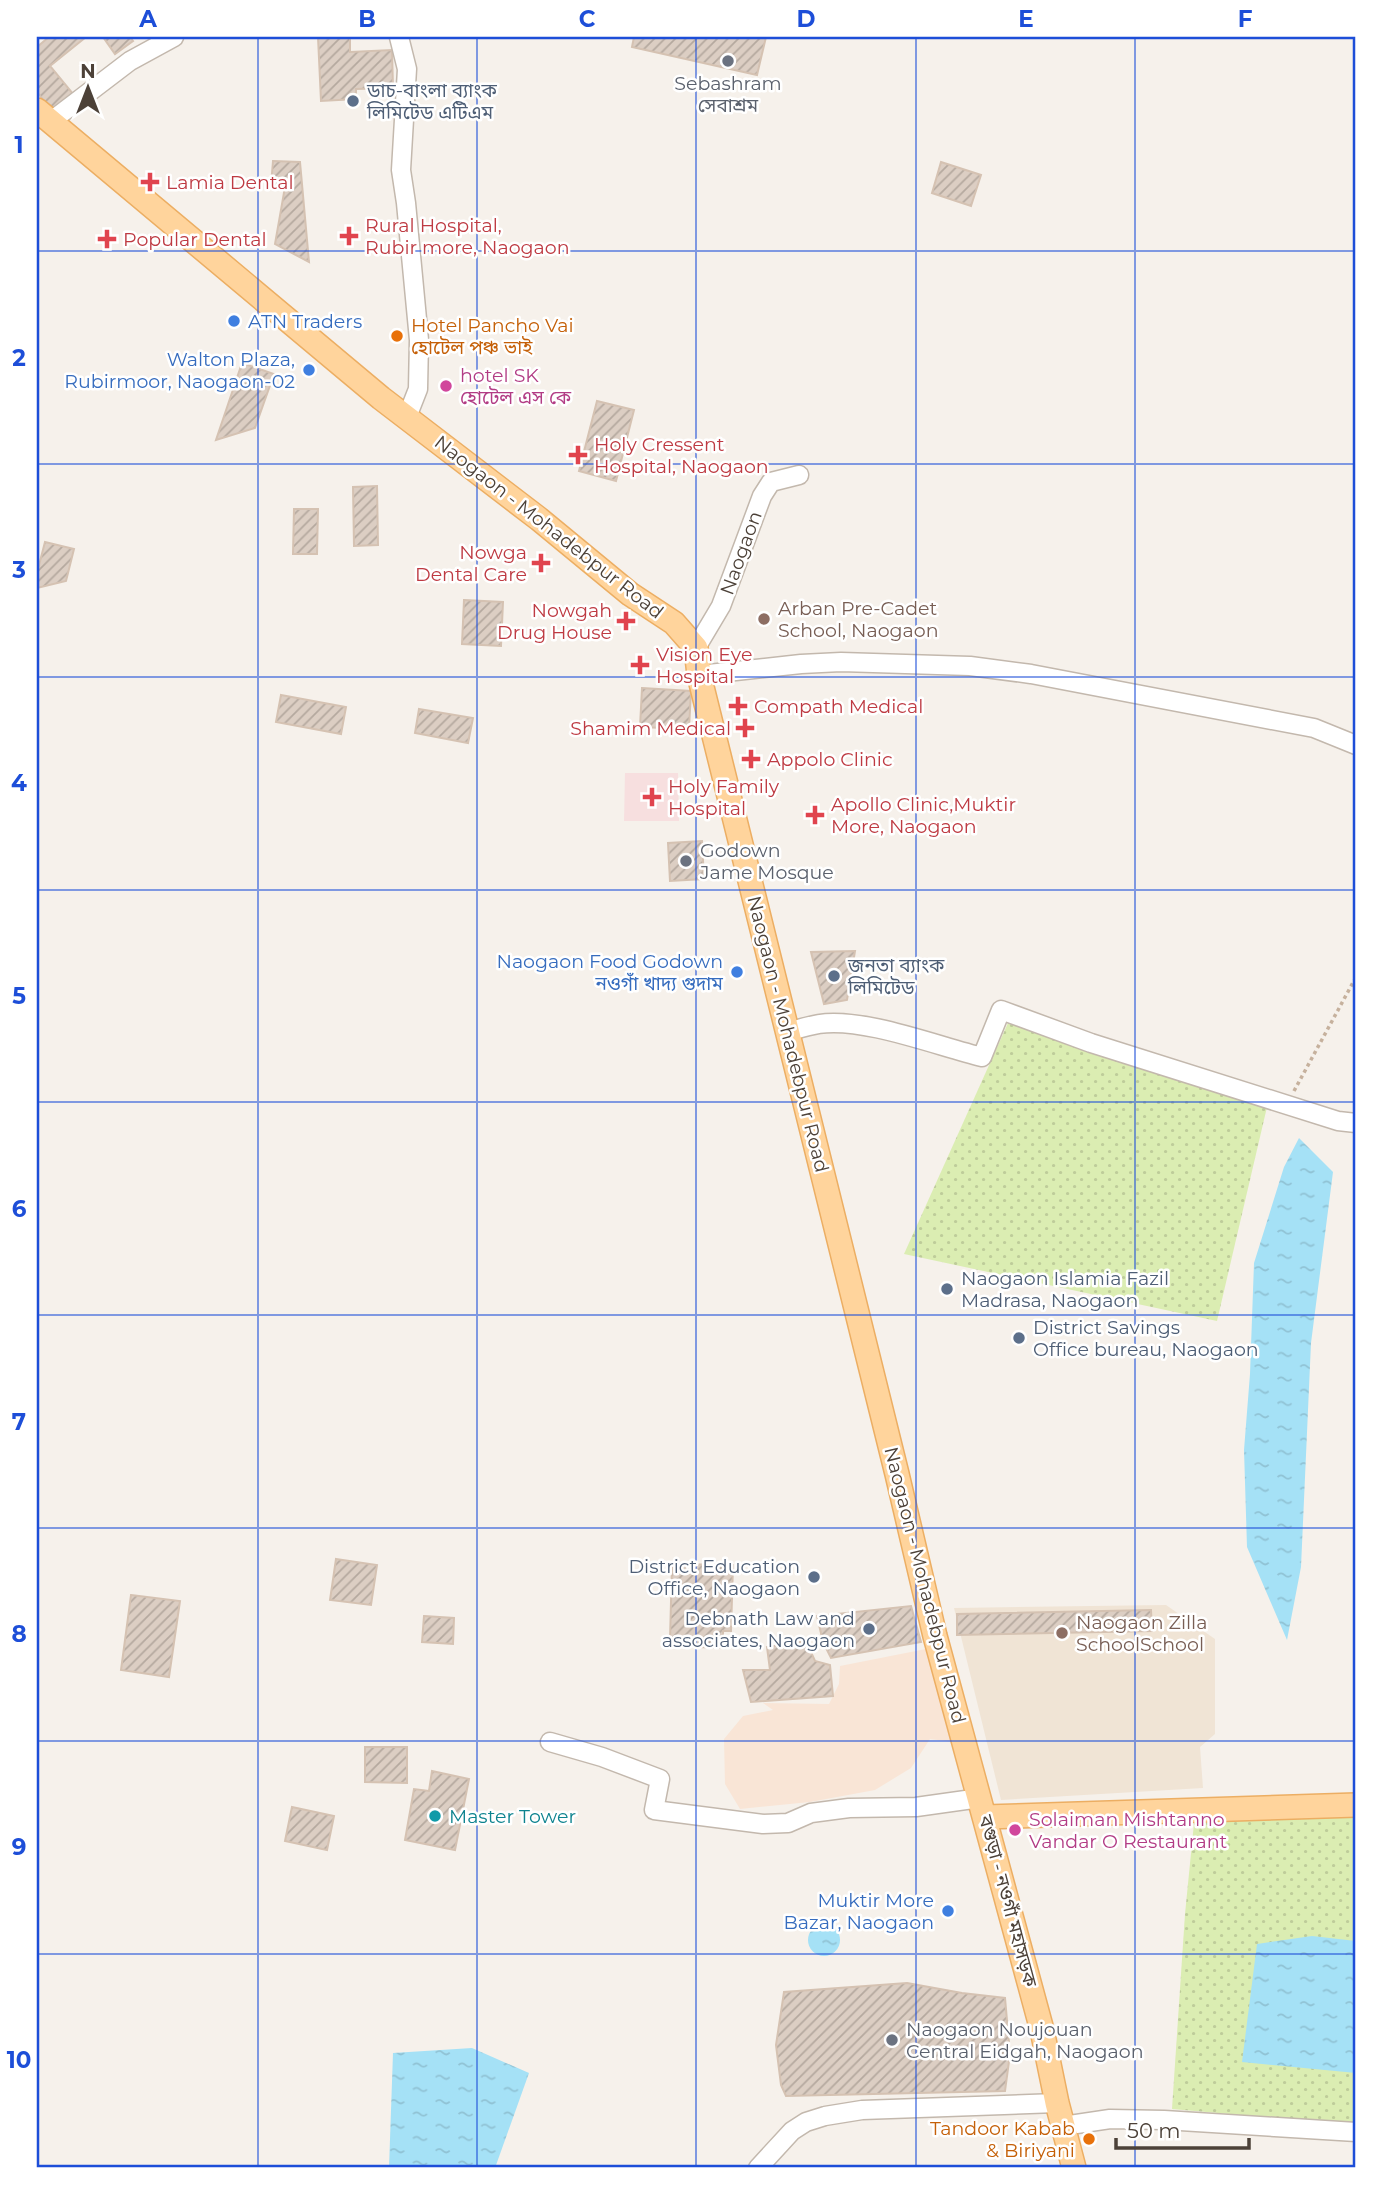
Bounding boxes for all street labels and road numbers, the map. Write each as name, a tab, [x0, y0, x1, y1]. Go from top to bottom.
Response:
street label: Naogaon - Mohadebpur Road	[430, 430, 668, 624]
street label: Naogaon	[715, 508, 767, 598]
street label: Naogaon - Mohadebpur Road	[742, 893, 834, 1175]
street label: Naogaon - Mohadebpur Road	[879, 1444, 971, 1726]
street label: বগুড়া - নওগাঁ মহাসড়ক	[974, 1812, 1042, 1990]

